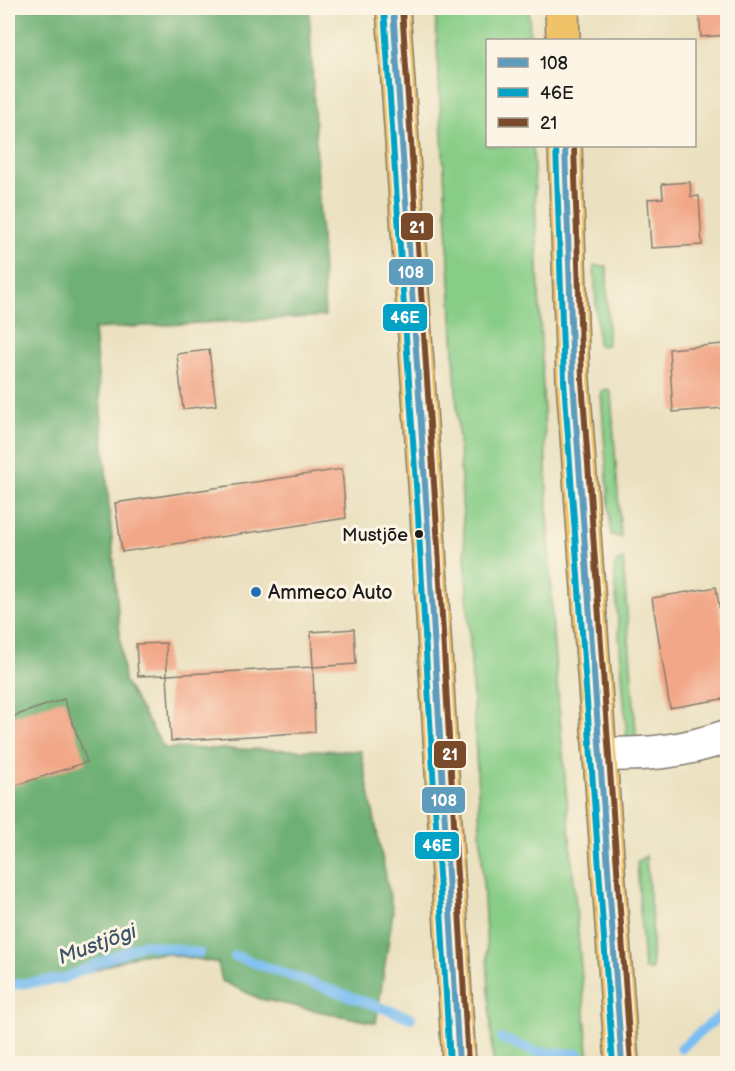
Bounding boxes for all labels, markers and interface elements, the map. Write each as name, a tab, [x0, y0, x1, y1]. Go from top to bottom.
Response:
legend	[486, 39, 696, 147]
text: 108	[540, 53, 568, 74]
text: 46E	[540, 83, 574, 104]
text: 21	[540, 113, 557, 134]
line badge: 21	[400, 212, 434, 241]
text: 21	[409, 219, 425, 238]
line badge: 108	[388, 258, 434, 286]
text: 108	[398, 264, 424, 283]
line badge: 46E	[382, 303, 428, 332]
text: 46E	[390, 309, 420, 328]
place label: Mustjõe	[342, 525, 408, 546]
marker: Mustjõe	[413, 528, 425, 540]
place label: Ammeco Auto	[268, 581, 393, 605]
marker: Ammeco Auto	[249, 585, 263, 599]
line badge: 21	[433, 740, 467, 769]
text: 21	[442, 746, 458, 765]
line badge: 108	[421, 786, 466, 814]
text: 108	[431, 792, 457, 811]
line badge: 46E	[414, 831, 460, 860]
text: 46E	[422, 837, 452, 856]
water label: Mustjõgi	[55, 918, 141, 970]

